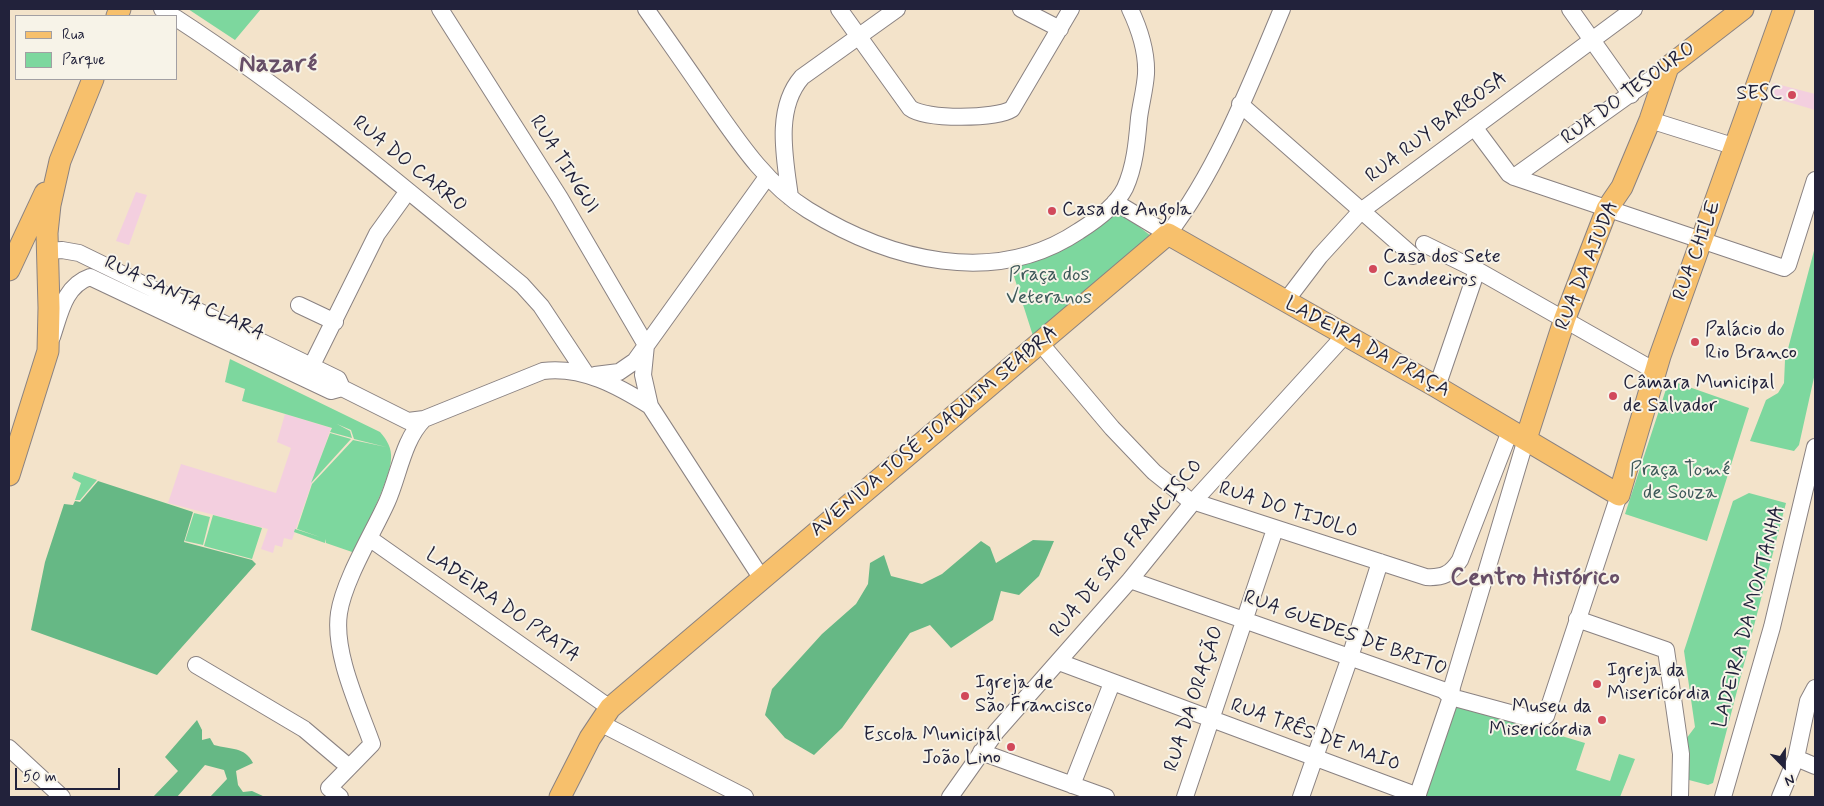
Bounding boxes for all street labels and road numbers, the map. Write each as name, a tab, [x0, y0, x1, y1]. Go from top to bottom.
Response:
street label: RUA DO TESOURO	[1557, 37, 1701, 151]
street label: RUA RUY BARBOSA	[1361, 67, 1513, 189]
street label: RUA DO CARRO	[347, 111, 471, 219]
street label: RUA TINGUI	[523, 112, 603, 218]
street label: RUA DA AJUDA	[1551, 198, 1625, 334]
street label: RUA CHILE	[1669, 198, 1727, 304]
street label: RUA SANTA CLARA	[100, 251, 268, 347]
street label: LADEIRA DA PRAÇA	[1280, 293, 1454, 403]
street label: AVENIDA JOSÉ JOAQUIM SEABRA	[806, 321, 1064, 543]
street label: RUA DE SÃO FRANCISCO	[1045, 455, 1209, 643]
street label: RUA DO TIJOLO	[1215, 477, 1361, 545]
street label: LADEIRA DA MONTANHA	[1709, 503, 1791, 731]
street label: LADEIRA DO PRATA	[420, 544, 584, 668]
street label: RUA GUEDES DE BRITO	[1240, 586, 1450, 682]
street label: RUA DA ORAÇÃO	[1160, 623, 1230, 775]
street label: RUA TRÊS DE MAIO	[1227, 694, 1403, 778]

